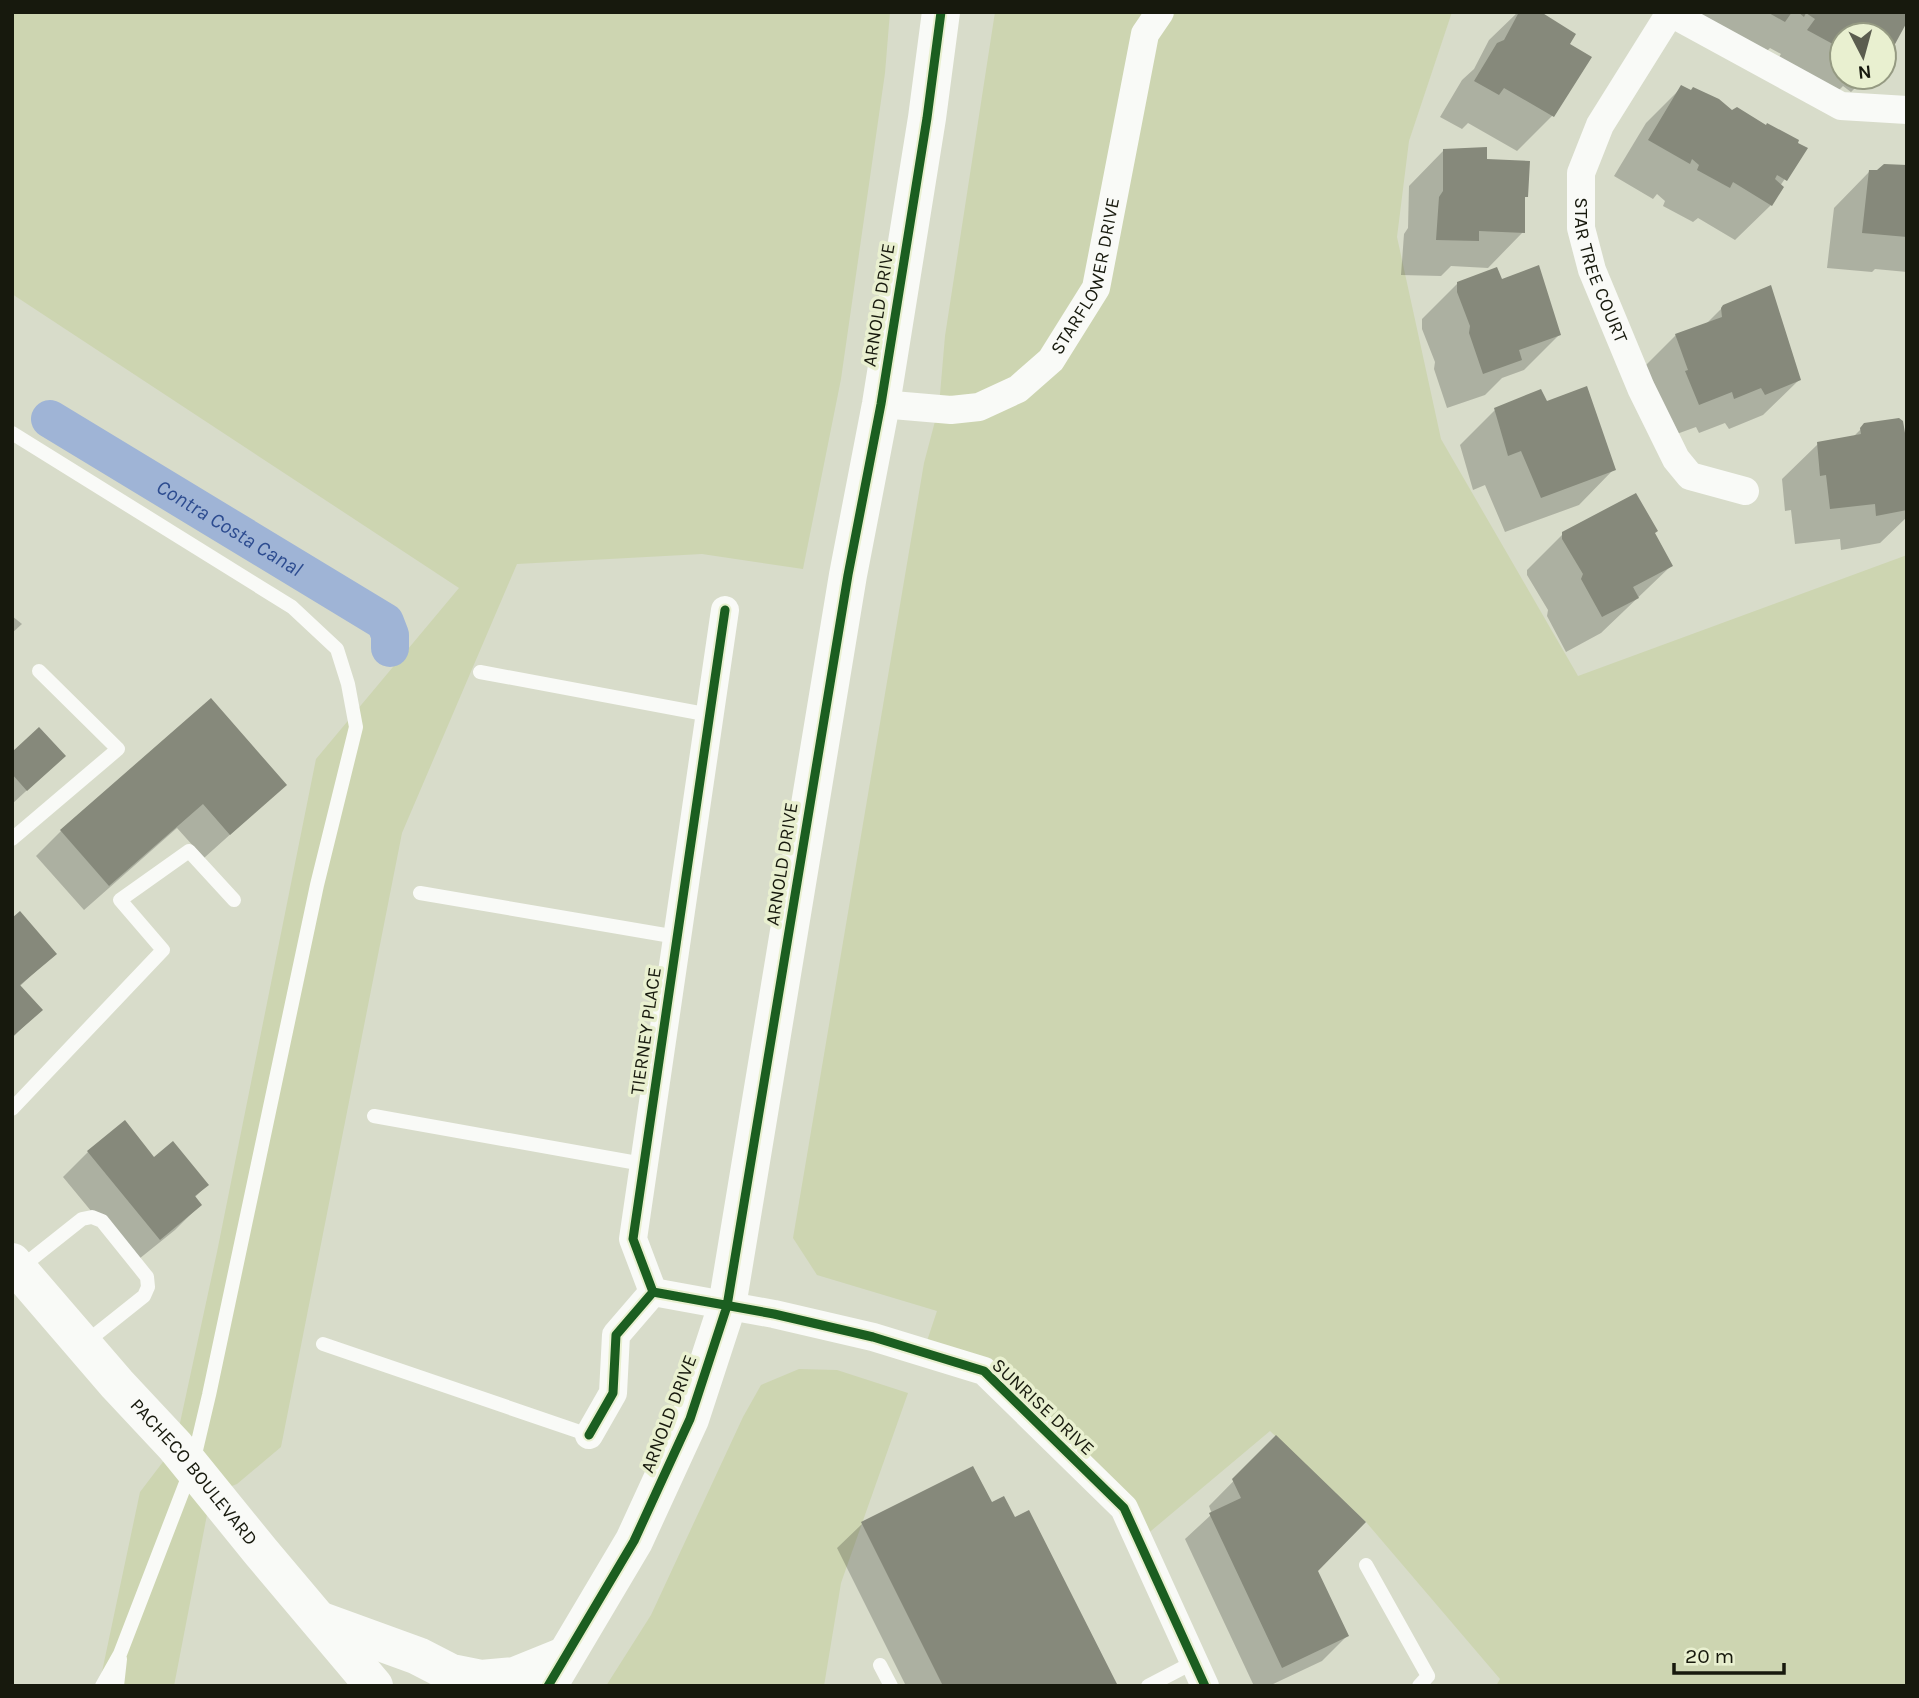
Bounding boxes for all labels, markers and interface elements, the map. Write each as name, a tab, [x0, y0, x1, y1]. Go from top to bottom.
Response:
north arrow	[1828, 21, 1898, 91]
text: N	[1857, 60, 1873, 84]
street label: STARFLOWER DRIVE	[1046, 195, 1124, 359]
street label: STAR TREE COURT	[1570, 197, 1632, 347]
street label: ARNOLD DRIVE	[858, 242, 900, 368]
water label: Contra Costa Canal	[152, 474, 307, 581]
street label: ARNOLD DRIVE	[761, 801, 803, 927]
street label: TIERNEY PLACE	[626, 966, 666, 1096]
street label: ARNOLD DRIVE	[636, 1352, 702, 1476]
street label: SUNRISE DRIVE	[987, 1354, 1099, 1460]
street label: PACHECO BOULEVARD	[126, 1394, 262, 1550]
scale bar	[1674, 1632, 1784, 1676]
text: 20 m	[1685, 1644, 1734, 1668]

